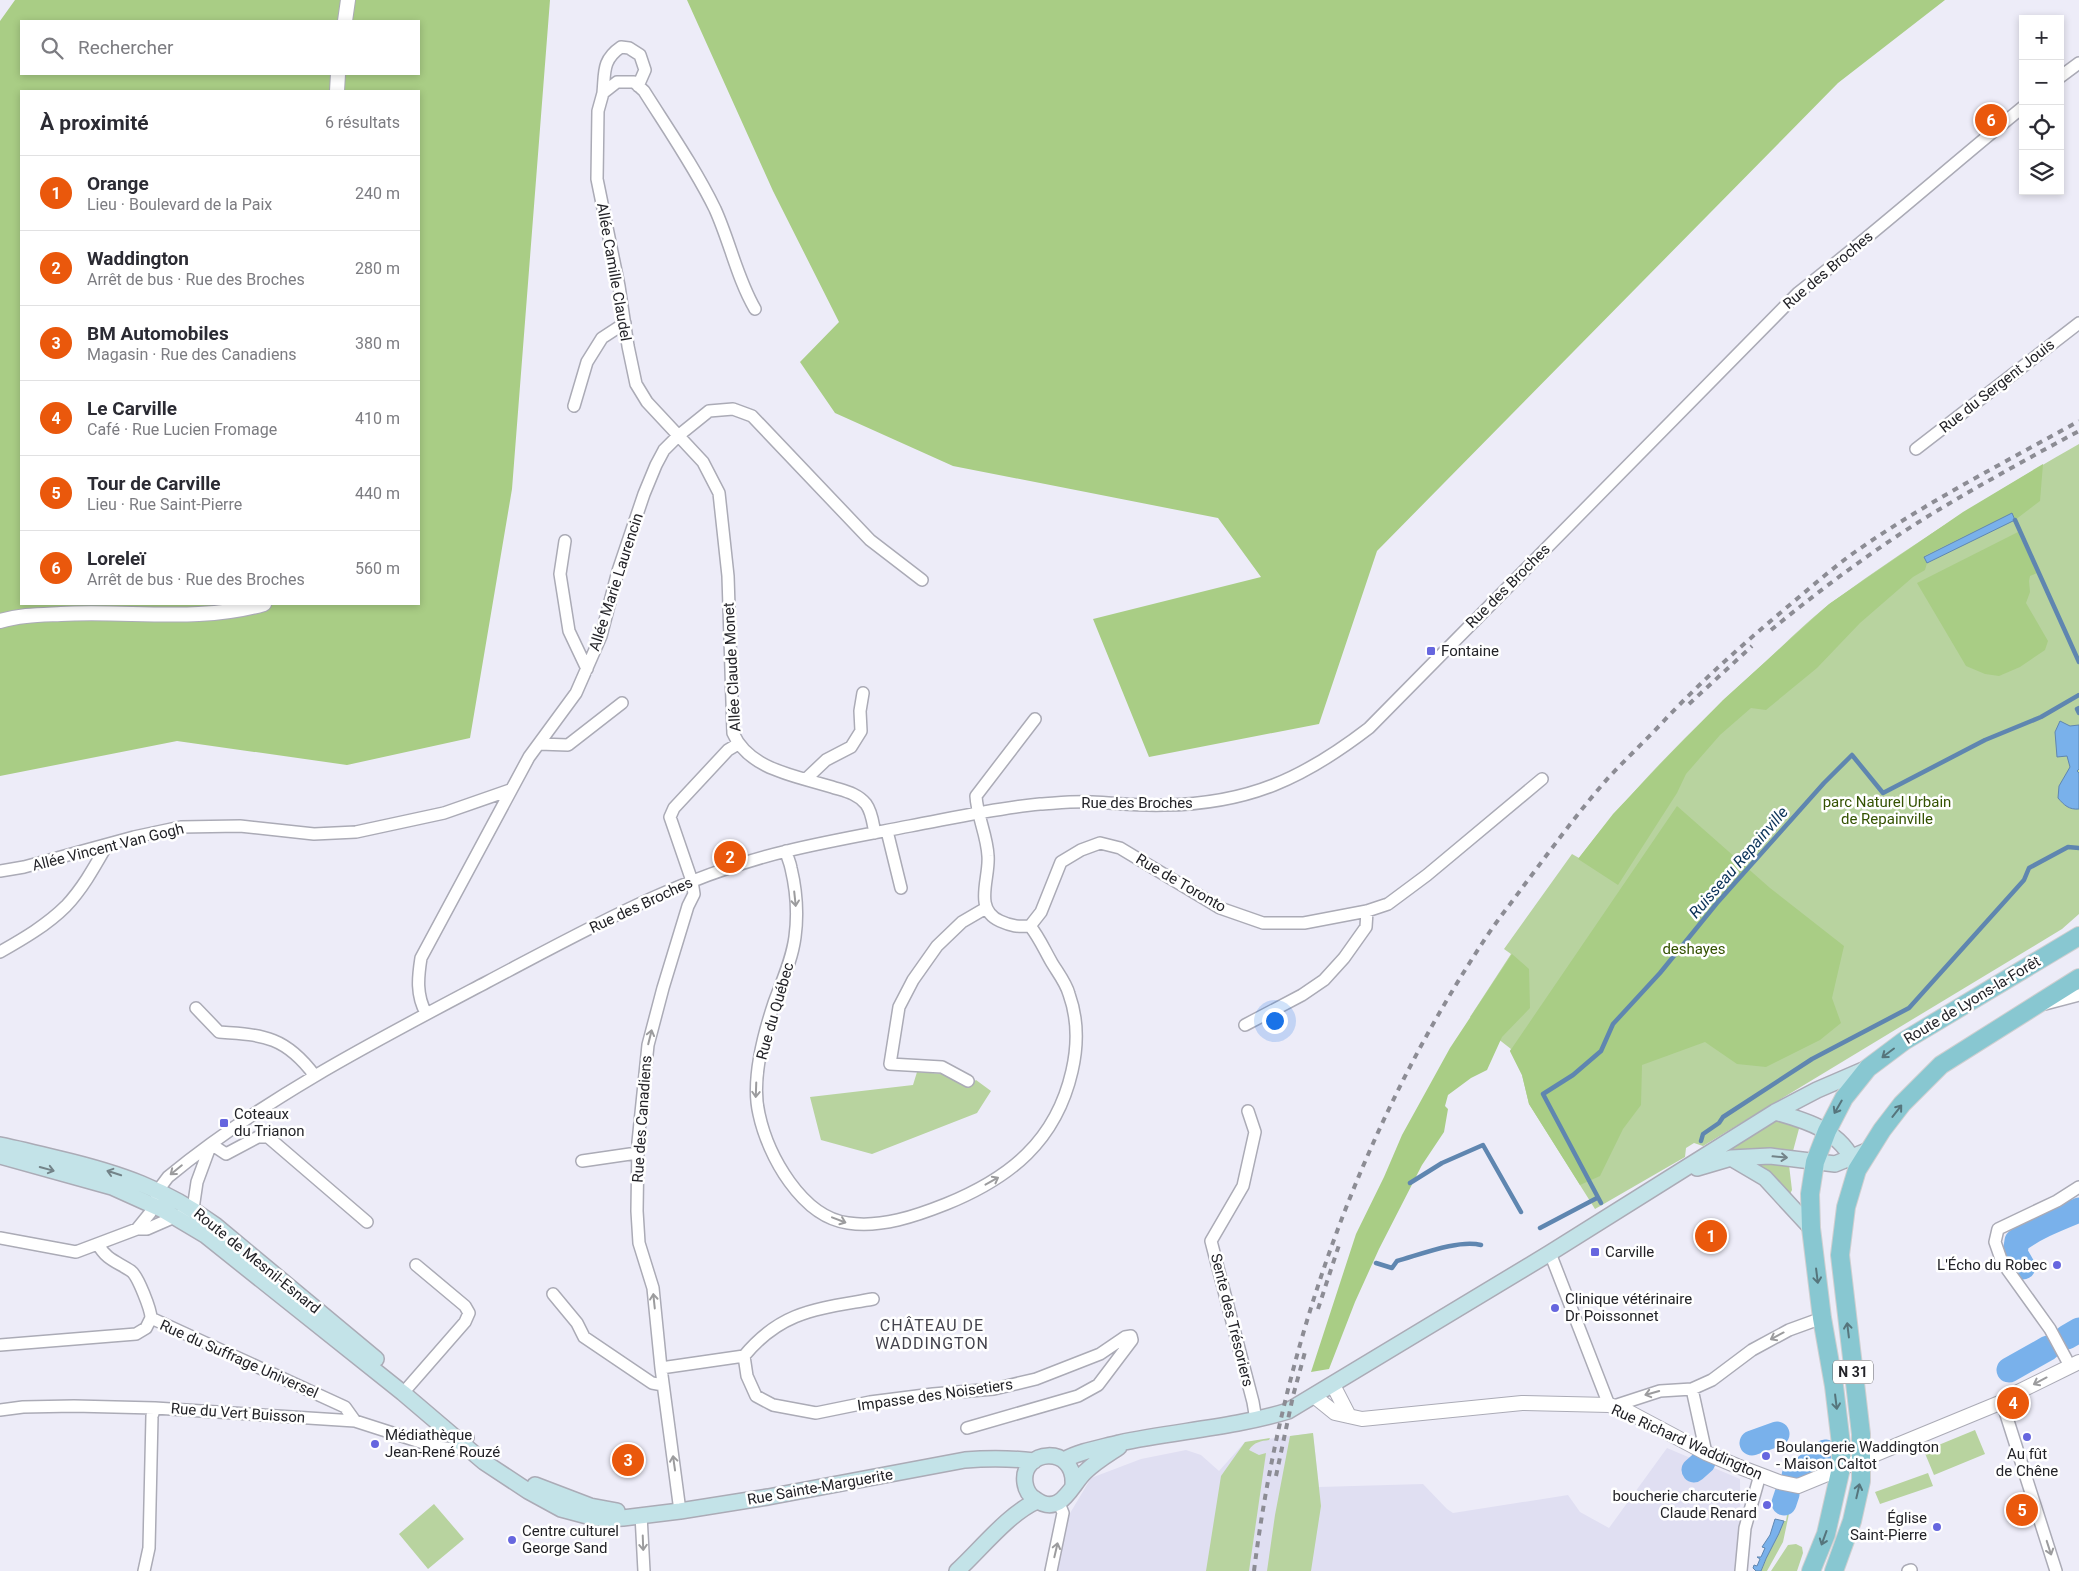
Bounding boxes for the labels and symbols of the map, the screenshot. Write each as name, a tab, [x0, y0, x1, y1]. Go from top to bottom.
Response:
pin: 6	[1975, 101, 2007, 139]
street label: Allée Camille Claudel	[593, 201, 635, 343]
street label: Rue des Broches	[1779, 227, 1877, 313]
street label: Rue du Sergent Jouis	[1936, 335, 2058, 437]
street label: Allée Marie Laurencin	[585, 511, 647, 653]
street label: Rue des Broches	[1462, 540, 1554, 632]
street label: Allée Claude Monet	[720, 602, 744, 732]
place label: Fontaine	[1441, 642, 1499, 660]
marker: Fontaine	[1425, 645, 1437, 657]
park label: parc Naturel Urbain de Repainville	[1823, 793, 1951, 828]
street label: Rue des Broches	[1081, 794, 1193, 812]
water label: Ruisseau Repainville	[1685, 803, 1792, 922]
street label: Allée Vincent Van Gogh	[30, 819, 186, 875]
pin: 2	[714, 838, 746, 876]
street label: Rue de Toronto	[1133, 850, 1229, 916]
street label: Rue des Broches	[587, 873, 695, 937]
one-way arrow	[790, 890, 800, 906]
park label: deshayes	[1662, 940, 1726, 958]
street label: Route de Lyons-la-Forêt	[1900, 952, 2044, 1048]
street label: Rue du Québec	[753, 960, 798, 1062]
your location	[1262, 1008, 1288, 1034]
one-way arrow	[646, 1029, 655, 1045]
one-way arrow	[1882, 1047, 1895, 1058]
street label: Rue des Canadiens	[629, 1055, 655, 1183]
one-way arrow	[751, 1082, 761, 1098]
one-way arrow	[1833, 1099, 1843, 1113]
place label: Coteaux du Trianon	[234, 1105, 305, 1140]
one-way arrow	[1891, 1105, 1902, 1118]
marker: Coteaux du Trianon	[218, 1117, 230, 1129]
one-way arrow	[1772, 1152, 1788, 1161]
one-way arrow	[39, 1164, 55, 1174]
one-way arrow	[170, 1165, 183, 1176]
one-way arrow	[107, 1168, 123, 1177]
one-way arrow	[985, 1176, 1000, 1186]
street label: Route de Mesnil-Esnard	[190, 1204, 324, 1318]
one-way arrow	[831, 1216, 846, 1225]
pin: 1	[1695, 1217, 1727, 1255]
place label: Carville	[1605, 1243, 1654, 1261]
marker: Carville	[1589, 1246, 1601, 1258]
street label: Sente des Trésoriers	[1207, 1252, 1257, 1388]
place label: L'Écho du Robec	[1937, 1256, 2047, 1274]
marker: L'Écho du Robec	[2051, 1259, 2063, 1271]
one-way arrow	[1812, 1268, 1822, 1284]
place label: Clinique vétérinaire Dr Poissonnet	[1565, 1290, 1692, 1325]
one-way arrow	[649, 1294, 659, 1310]
marker: Clinique vétérinaire Dr Poissonnet	[1549, 1302, 1561, 1314]
street label: Rue du Suffrage Universel	[157, 1316, 321, 1402]
district label: CHÂTEAU DE WADDINGTON	[875, 1316, 989, 1353]
one-way arrow	[1843, 1322, 1853, 1338]
one-way arrow	[1770, 1331, 1785, 1341]
road number: N 31	[1833, 1360, 1873, 1384]
street label: Impasse des Noisetiers	[856, 1375, 1014, 1415]
one-way arrow	[2033, 1377, 2048, 1386]
pin: 4	[1997, 1384, 2029, 1422]
one-way arrow	[1645, 1389, 1661, 1399]
one-way arrow	[1831, 1393, 1841, 1409]
street label: Rue du Vert Buisson	[170, 1399, 306, 1427]
street label: Rue Richard Waddington	[1609, 1401, 1765, 1483]
place label: Médiathèque Jean-René Rouzé	[385, 1426, 500, 1461]
marker: Au fût de Chêne	[2021, 1431, 2033, 1443]
marker: Médiathèque Jean-René Rouzé	[369, 1438, 381, 1450]
place label: Boulangerie Waddington - Maison Caltot	[1776, 1438, 1939, 1473]
pin: 3	[612, 1441, 644, 1479]
place label: Au fût de Chêne	[1996, 1445, 2058, 1480]
marker: Boulangerie Waddington - Maison Caltot	[1760, 1450, 1772, 1462]
one-way arrow	[669, 1455, 679, 1471]
street label: Rue Sainte-Marguerite	[746, 1465, 894, 1509]
one-way arrow	[1854, 1484, 1863, 1500]
place label: boucherie charcuterie Claude Renard	[1612, 1487, 1757, 1522]
pin: 5	[2006, 1491, 2038, 1529]
marker: boucherie charcuterie Claude Renard	[1761, 1499, 1773, 1511]
place label: Église Saint-Pierre	[1850, 1509, 1927, 1544]
marker: Église Saint-Pierre	[1931, 1521, 1943, 1533]
place label: Centre culturel George Sand	[522, 1522, 619, 1557]
one-way arrow	[1819, 1530, 1828, 1545]
marker: Centre culturel George Sand	[506, 1534, 518, 1546]
one-way arrow	[639, 1535, 648, 1551]
one-way arrow	[2044, 1540, 2054, 1556]
one-way arrow	[1052, 1543, 1061, 1559]

